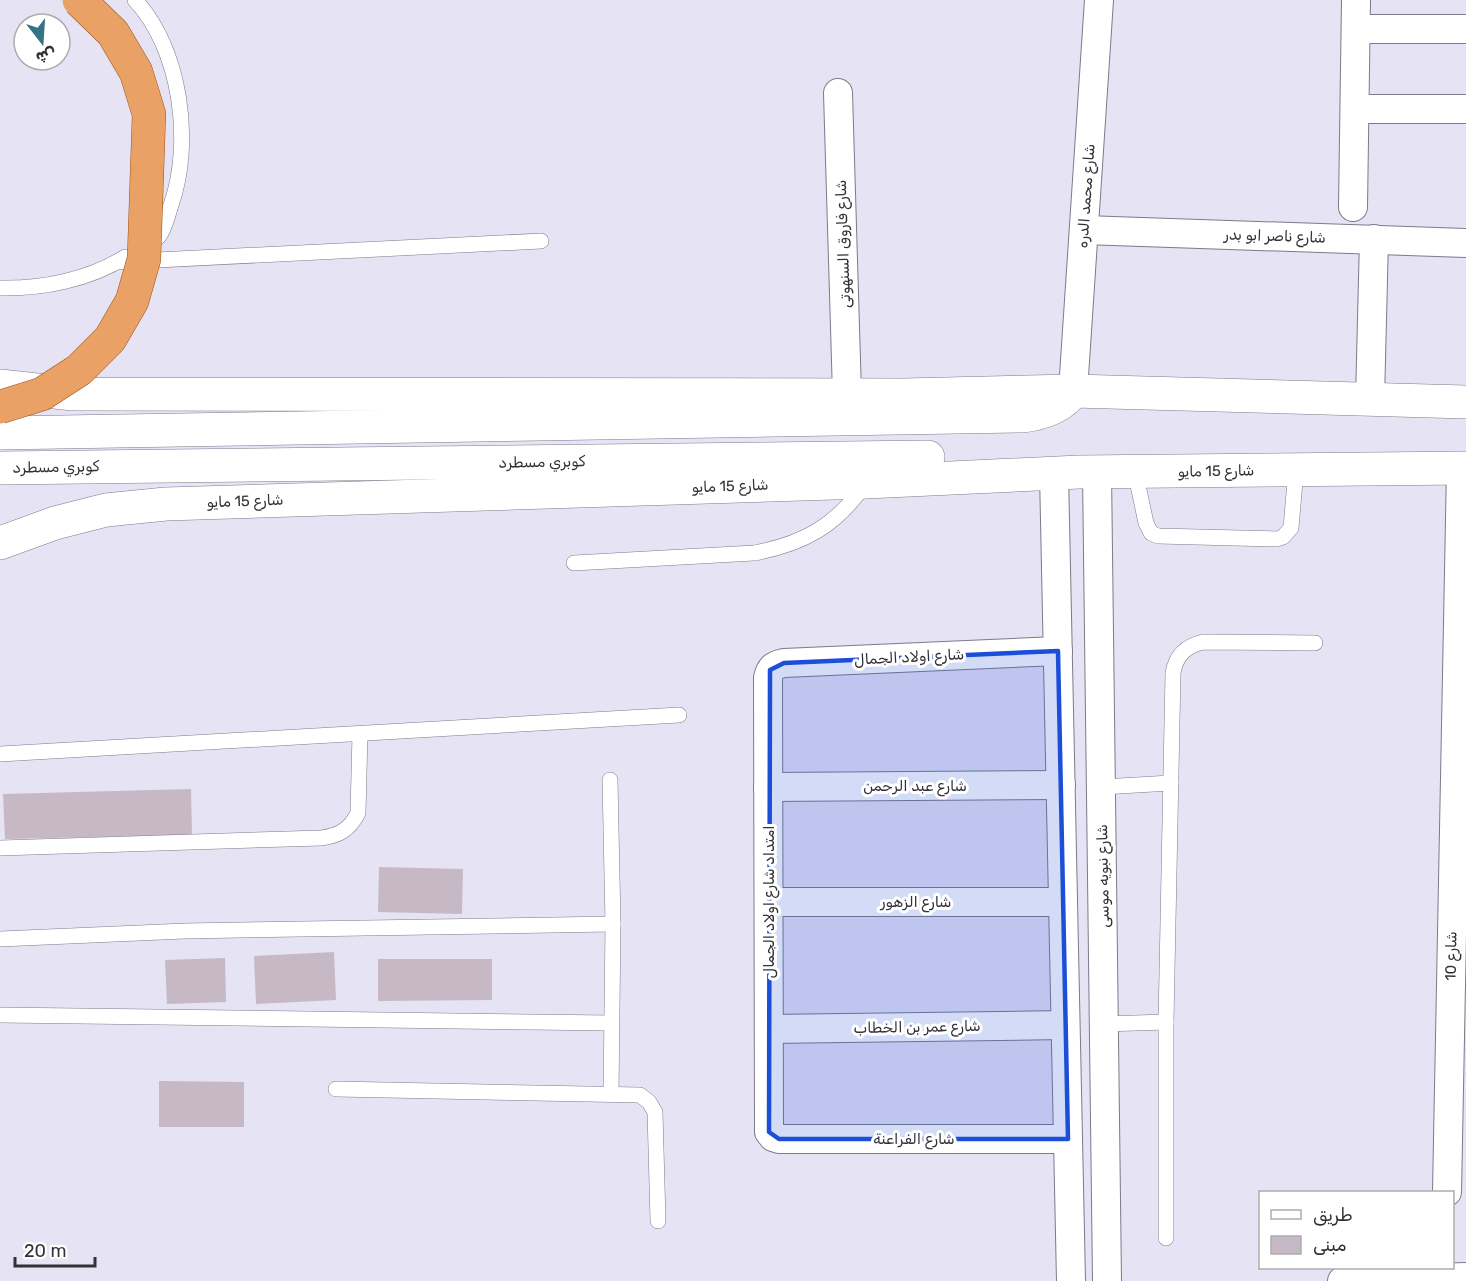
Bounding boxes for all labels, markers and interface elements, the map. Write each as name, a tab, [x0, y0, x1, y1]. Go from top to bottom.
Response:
north arrow	[12, 12, 72, 72]
text: ش	[34, 44, 59, 68]
street label: شارع محمد الدره	[1073, 143, 1101, 249]
street label: شارع فاروق السنهوتى	[832, 179, 856, 308]
street label: شارع ناصر ابو بدر	[1223, 225, 1326, 249]
street label: كوبري مسطرد	[498, 452, 586, 473]
street label: كوبري مسطرد	[12, 457, 100, 478]
street label: شارع 15 مايو	[1177, 461, 1255, 483]
street label: شارع 15 مايو	[691, 476, 769, 498]
street label: شارع 15 مايو	[206, 491, 284, 513]
street label: شارع اولاد الجمال	[853, 645, 965, 671]
street label: شارع عبد الرحمن	[863, 777, 967, 797]
street label: شارع نبويه موسى	[1093, 824, 1115, 928]
street label: امتداد شارع اولاد الجمال	[760, 825, 780, 979]
street label: شارع الزهور	[880, 893, 951, 913]
street label: شارع 10	[1442, 931, 1462, 981]
street label: شارع عمر بن الخطاب	[853, 1017, 981, 1039]
street label: شارع الفراعنة	[873, 1130, 955, 1150]
legend	[1259, 1191, 1454, 1269]
text: طريق	[1313, 1204, 1353, 1226]
scale bar	[15, 1230, 94, 1268]
text: مبنى	[1313, 1234, 1347, 1256]
text: 20 m	[24, 1240, 66, 1262]

